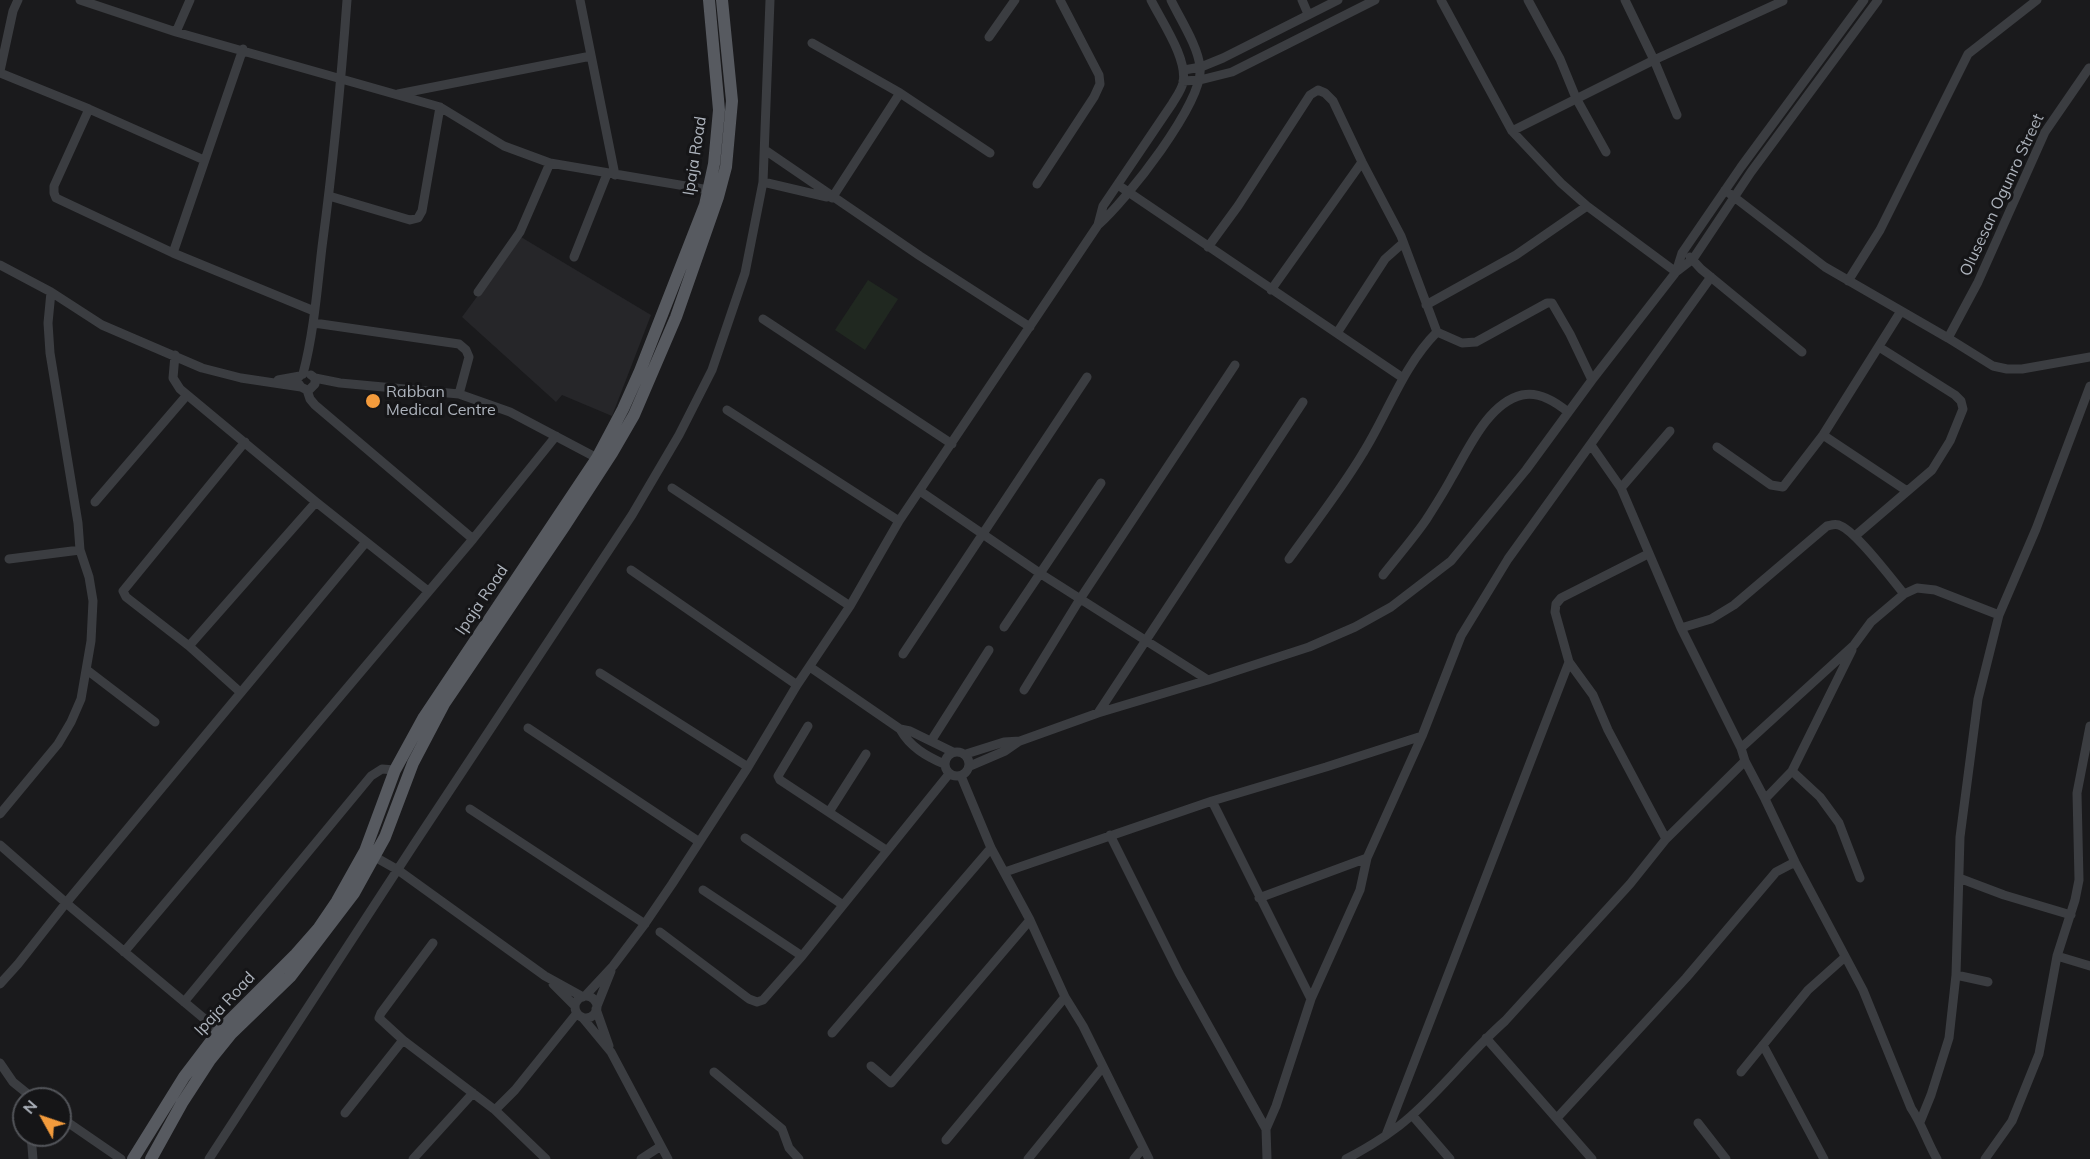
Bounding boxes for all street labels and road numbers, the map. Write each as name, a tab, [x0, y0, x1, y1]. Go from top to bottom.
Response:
street label: Olusesan Ogunro Street	[1956, 111, 2048, 279]
street label: Ipaja Road	[679, 115, 711, 197]
street label: Ipaja Road	[452, 561, 512, 639]
street label: Ipaja Road	[191, 968, 259, 1040]

